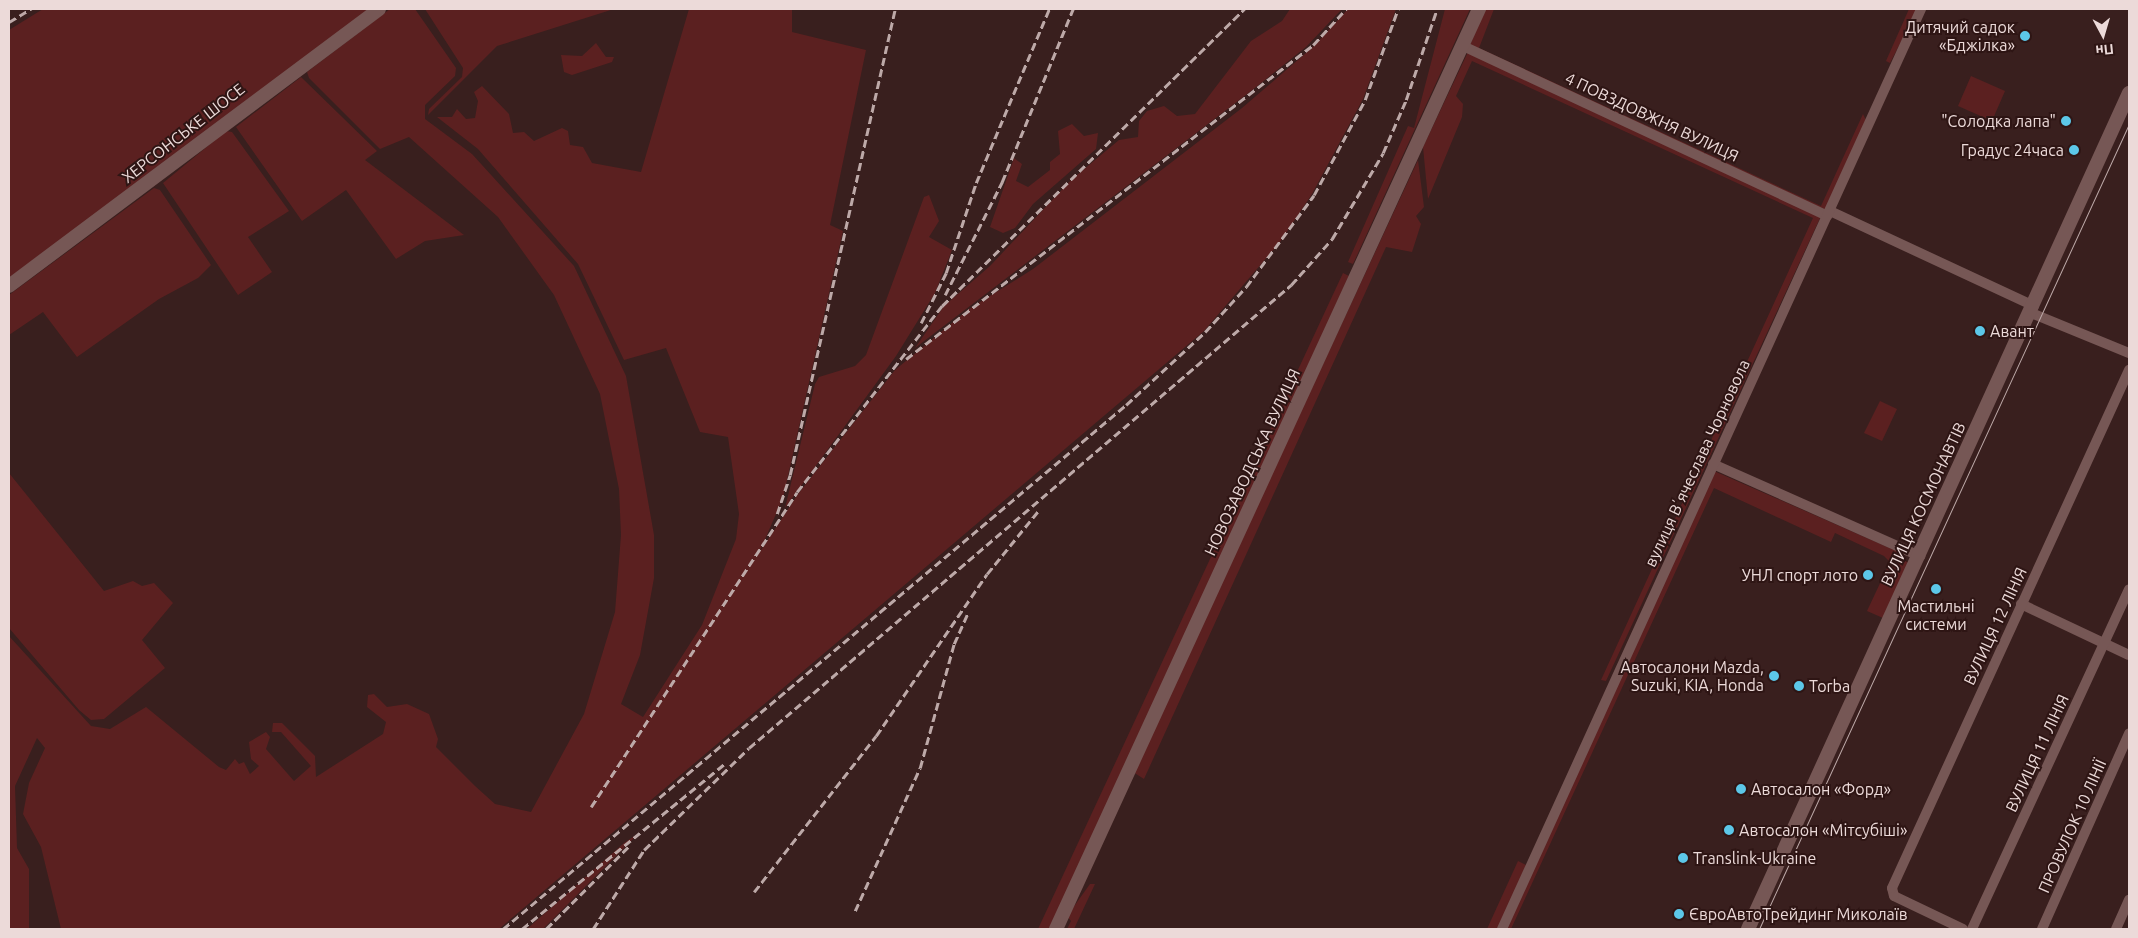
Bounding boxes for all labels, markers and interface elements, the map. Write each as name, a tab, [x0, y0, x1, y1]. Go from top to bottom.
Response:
north arrow	[2078, 10, 2128, 60]
place label: Дитячий садок «Бджілка»	[1905, 17, 2015, 55]
marker: Дитячий садок «Бджілка»	[2019, 30, 2031, 42]
text: Пн	[2095, 41, 2115, 59]
street label: 4 ПОВЗДОВЖНЯ ВУЛИЦЯ	[1562, 68, 1742, 166]
street label: ХЕРСОНСЬКЕ ШОСЕ	[118, 79, 248, 187]
place label: "Солодка лапа"	[1941, 111, 2056, 131]
marker: "Солодка лапа"	[2060, 115, 2072, 127]
place label: Градус 24часа	[1961, 140, 2064, 160]
marker: Градус 24часа	[2068, 144, 2080, 156]
place label: Авант	[1990, 321, 2034, 341]
marker: Авант	[1974, 325, 1986, 337]
street label: вулиця Вʼячеслава Чорновола	[1640, 356, 1754, 570]
street label: НОВОЗАВОДСЬКА ВУЛИЦЯ	[1200, 365, 1304, 559]
street label: ВУЛИЦЯ КОСМОНАВТІВ	[1877, 419, 1969, 589]
street label: ВУЛИЦЯ 12 ЛІНІЯ	[1959, 564, 2031, 688]
place label: УНЛ спорт лото	[1742, 565, 1858, 585]
marker: УНЛ спорт лото	[1862, 569, 1874, 581]
marker: Мастильні системи	[1930, 583, 1942, 595]
place label: Мастильні системи	[1897, 596, 1975, 634]
place label: Автосалони Mazda, Suzuki, KIA, Honda	[1621, 657, 1764, 695]
marker: Автосалони Mazda, Suzuki, KIA, Honda	[1768, 670, 1780, 682]
place label: Torba	[1809, 676, 1850, 696]
marker: Torba	[1793, 680, 1805, 692]
street label: ВУЛИЦЯ 11 ЛІНІЯ	[2001, 691, 2073, 815]
street label: ПРОВУЛОК 10 ЛІНІЇ	[2034, 756, 2110, 896]
place label: Автосалон «Форд»	[1751, 779, 1891, 799]
marker: Автосалон «Форд»	[1735, 783, 1747, 795]
place label: Автосалон «Мітсубіші»	[1739, 820, 1907, 840]
marker: Автосалон «Мітсубіші»	[1723, 824, 1735, 836]
place label: Translink-Ukraine	[1693, 848, 1816, 868]
marker: Translink-Ukraine	[1677, 852, 1689, 864]
place label: ЄвроАвтоТрейдинг Миколаїв	[1689, 904, 1908, 924]
marker: ЄвроАвтоТрейдинг Миколаїв	[1673, 908, 1685, 920]

